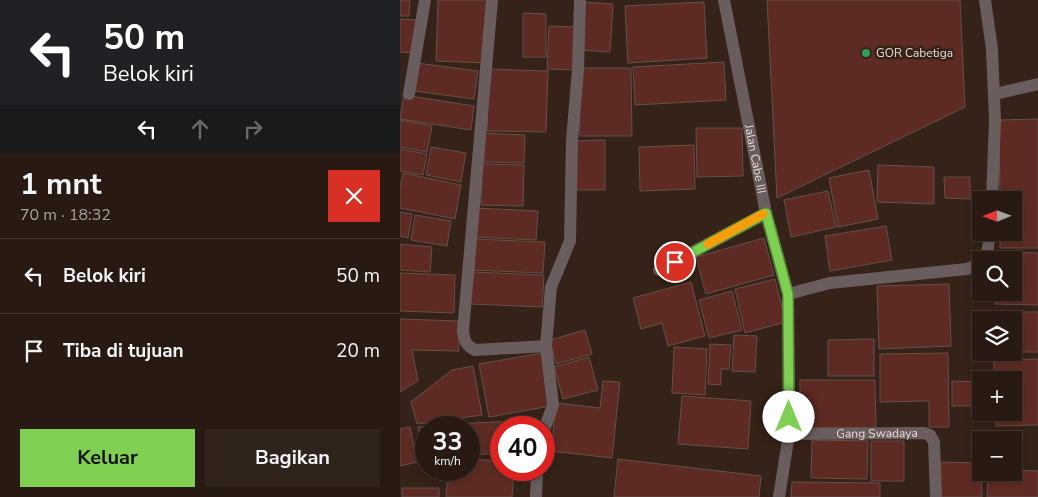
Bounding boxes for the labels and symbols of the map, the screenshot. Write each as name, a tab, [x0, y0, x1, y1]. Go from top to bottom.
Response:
place label: GOR Cabetiga	[876, 45, 953, 61]
marker: GOR Cabetiga	[860, 47, 872, 59]
street label: Jalan Cabe III	[741, 122, 770, 195]
north arrow	[972, 191, 1022, 241]
pin	[654, 241, 696, 283]
position arrow	[762, 390, 814, 442]
speed limit sign: 40	[490, 416, 555, 481]
street label: Gang Swadaya	[836, 425, 918, 442]

